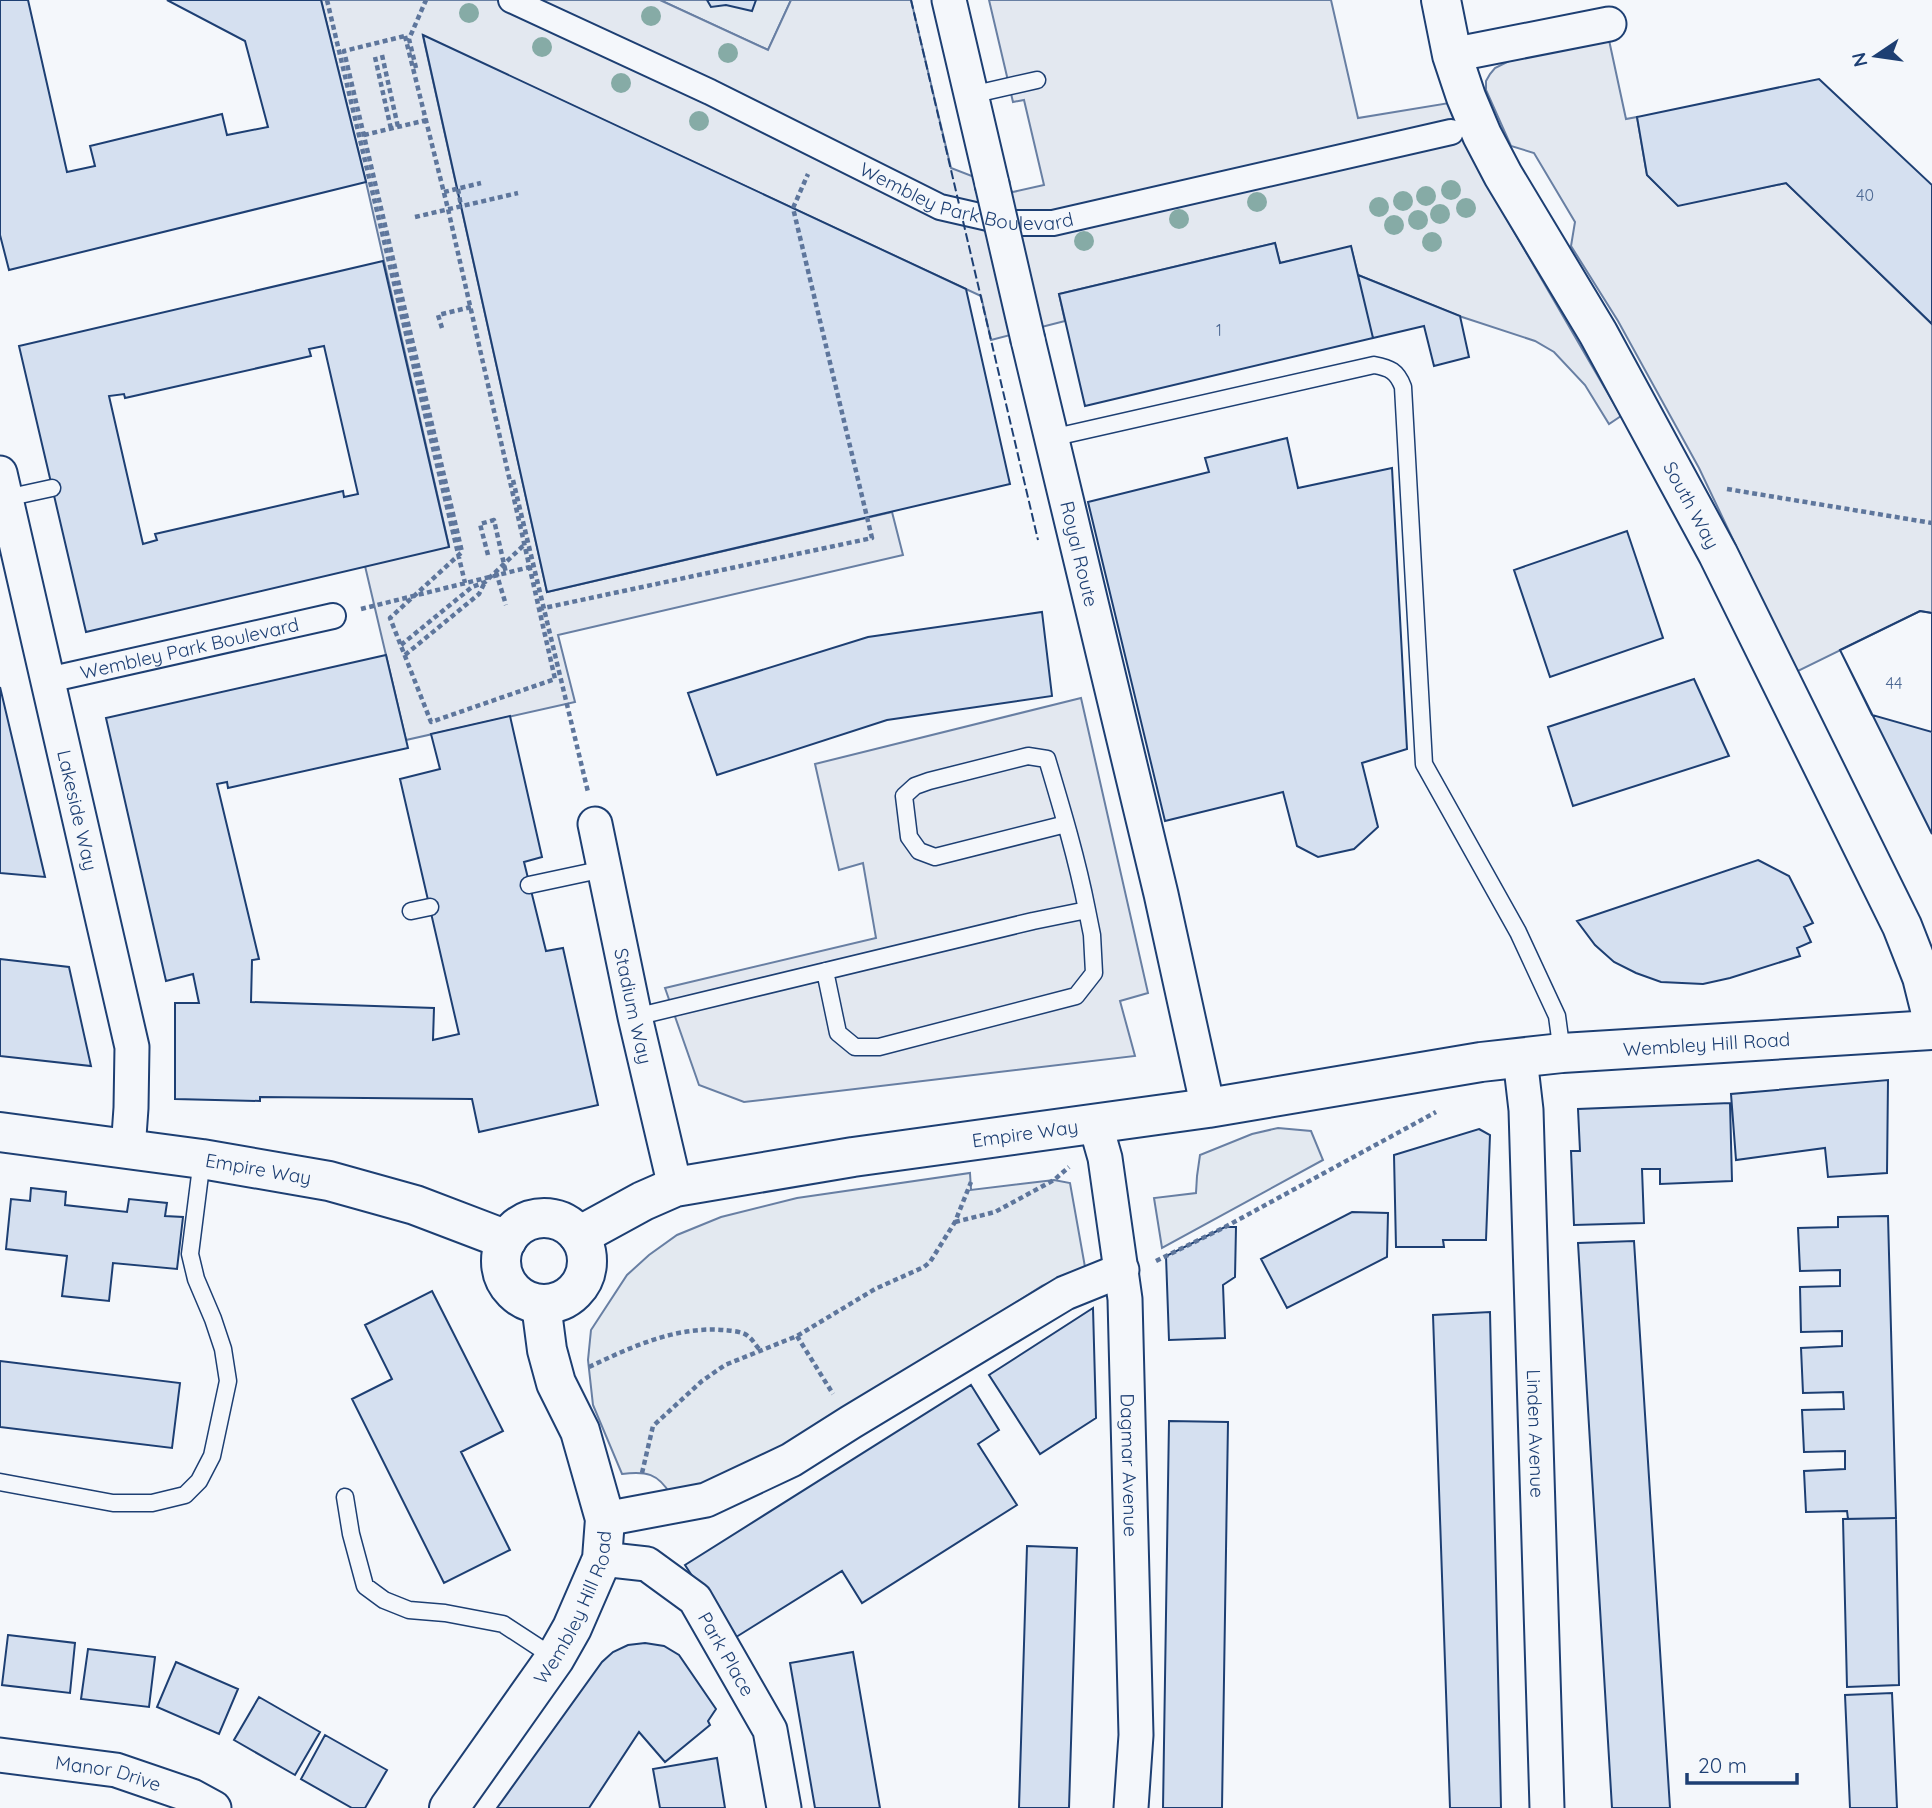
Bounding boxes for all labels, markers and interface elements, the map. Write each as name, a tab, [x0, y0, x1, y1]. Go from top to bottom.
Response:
north arrow	[1841, 21, 1911, 91]
text: N	[1846, 50, 1873, 69]
street label: Wembley Park Boulevard	[856, 157, 1076, 235]
house number: 40	[1856, 185, 1874, 205]
house number: 1	[1216, 320, 1222, 340]
street label: South Way	[1658, 457, 1725, 553]
street label: Royal Route	[1055, 499, 1104, 609]
street label: Wembley Park Boulevard	[78, 612, 301, 684]
house number: 44	[1886, 673, 1902, 693]
street label: Lakeside Way	[52, 748, 103, 873]
street label: Stadium Way	[609, 946, 658, 1066]
street label: Wembley Hill Road	[1622, 1027, 1791, 1061]
street label: Empire Way	[970, 1114, 1080, 1152]
street label: Empire Way	[204, 1148, 313, 1190]
street label: Linden Avenue	[1522, 1369, 1550, 1498]
street label: Dagmar Avenue	[1115, 1393, 1143, 1537]
street label: Wembley Hill Road	[528, 1530, 616, 1689]
street label: Park Place	[693, 1608, 760, 1700]
scale bar	[1687, 1742, 1797, 1786]
street label: Manor Drive	[54, 1750, 164, 1797]
text: 20 m	[1698, 1752, 1747, 1778]

